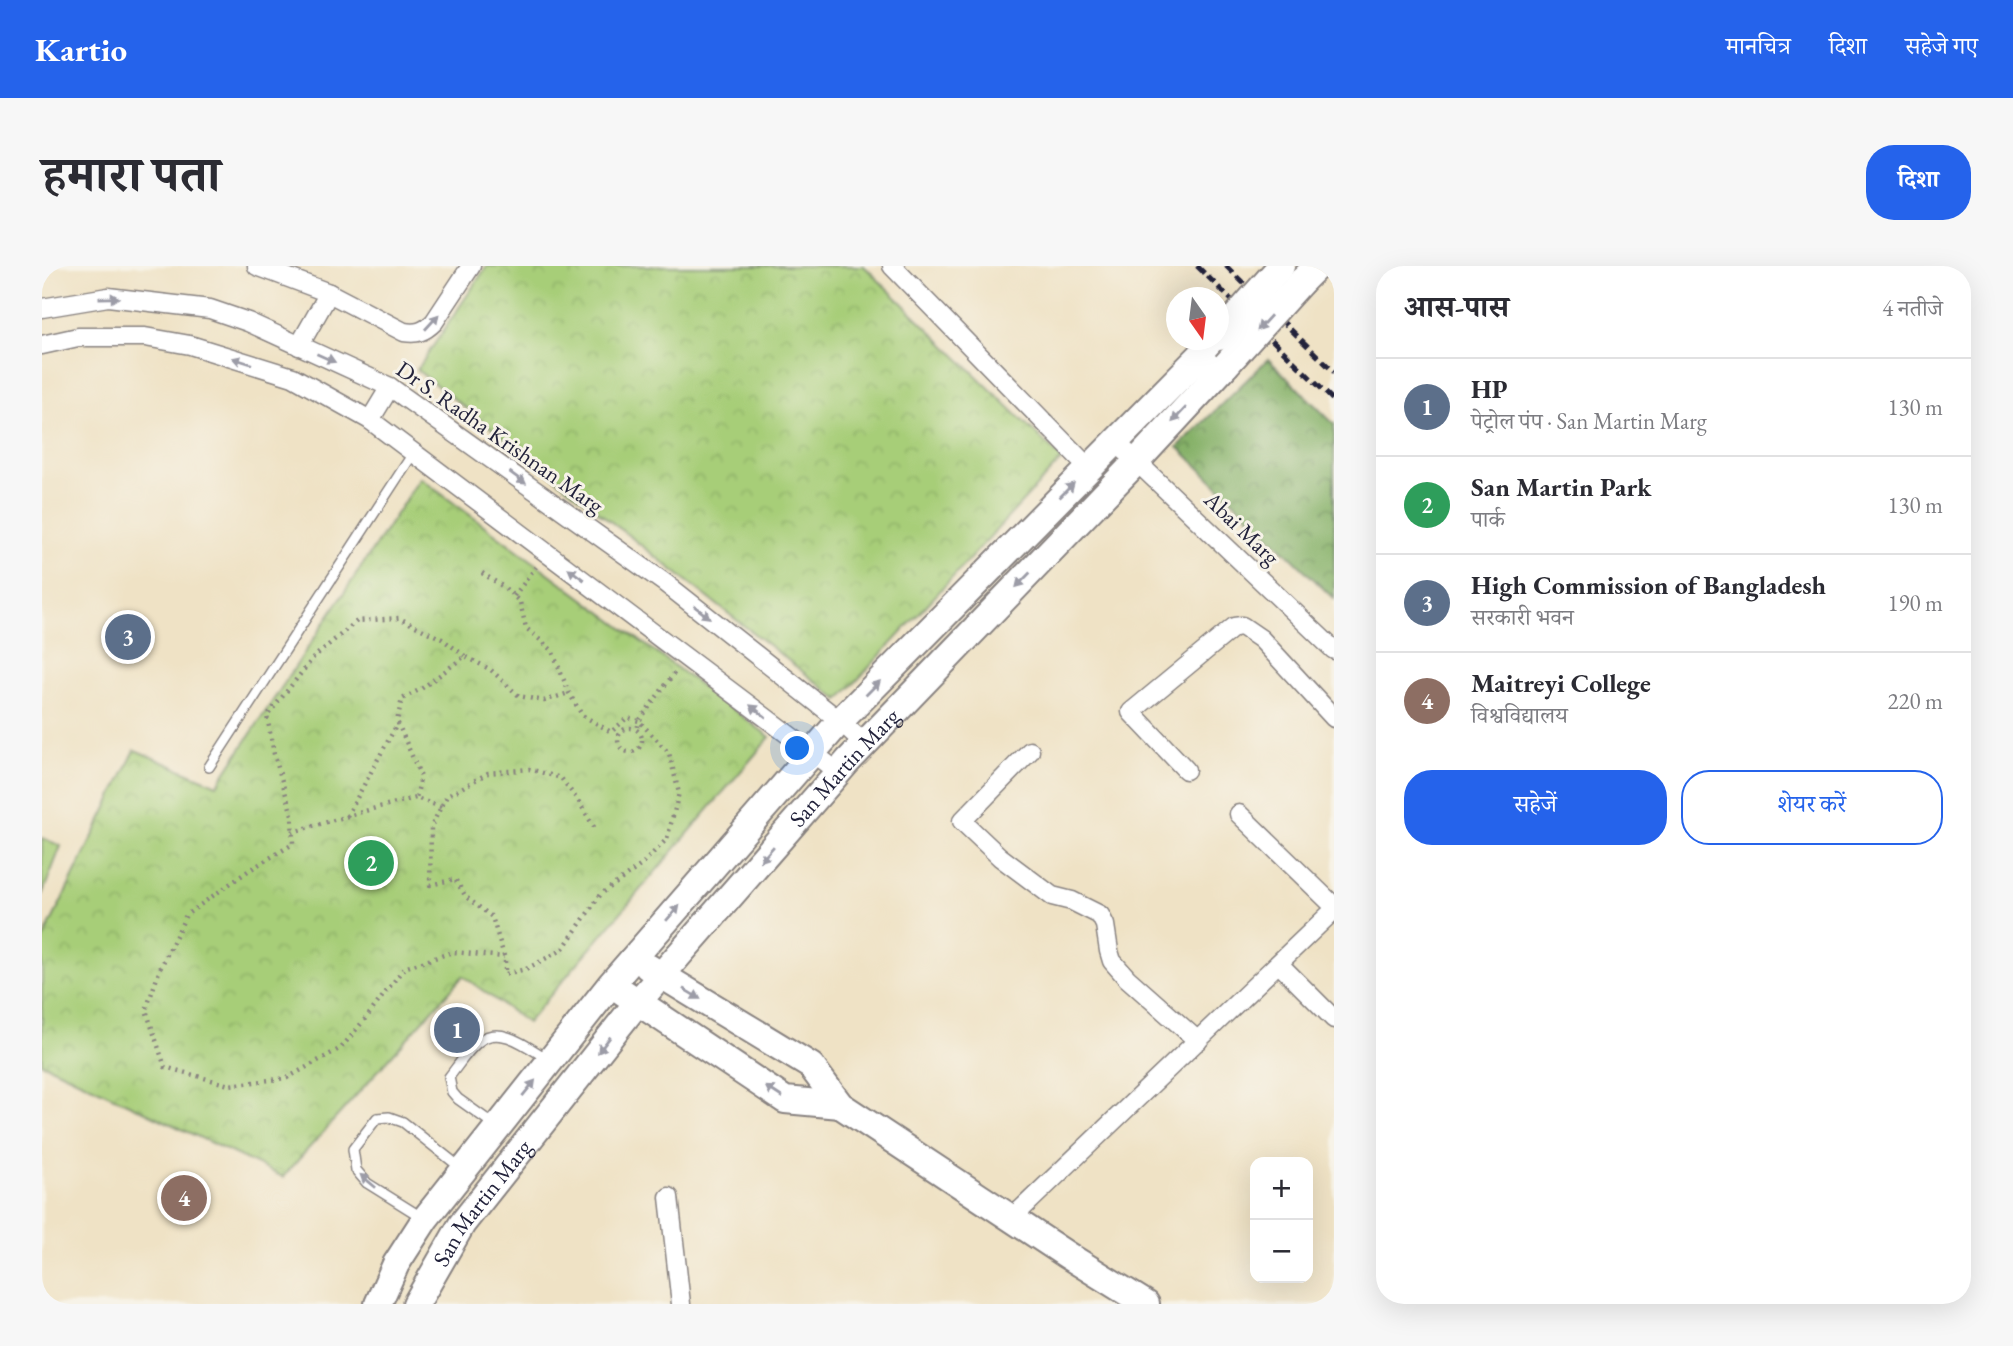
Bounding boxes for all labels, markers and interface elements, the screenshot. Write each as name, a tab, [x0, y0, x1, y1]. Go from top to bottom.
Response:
text: Kartio	[35, 28, 127, 71]
text: मानचित्र	[1726, 30, 1791, 61]
text: दिशा	[1829, 30, 1867, 61]
text: सहेजे गए	[1905, 30, 1978, 61]
text: हमारा पता	[42, 142, 220, 206]
button: दिशा	[1866, 145, 1971, 220]
north arrow	[1166, 287, 1229, 350]
text: आस-पास	[1404, 287, 1509, 326]
one-way arrow	[99, 293, 121, 304]
text: 4 नतीजे	[1882, 293, 1943, 323]
one-way arrow	[424, 313, 440, 331]
one-way arrow	[1256, 314, 1272, 332]
one-way arrow	[316, 352, 336, 364]
street label: Dr S. Radha Krishnan Marg	[390, 354, 610, 521]
one-way arrow	[232, 355, 253, 366]
text: HP	[1471, 372, 1508, 406]
text: 1	[1421, 392, 1433, 422]
text: 130 m	[1887, 392, 1943, 422]
one-way arrow	[1172, 406, 1188, 423]
text: पेट्रोल पंप · San Martin Marg	[1471, 406, 1707, 436]
text: San Martin Park	[1471, 470, 1651, 504]
one-way arrow	[509, 471, 527, 485]
one-way arrow	[1058, 482, 1075, 499]
street label: Abai Marg	[1197, 484, 1287, 572]
text: 2	[1421, 490, 1433, 520]
text: 130 m	[1887, 490, 1943, 520]
text: पार्क	[1471, 504, 1505, 534]
one-way arrow	[567, 567, 585, 581]
text: High Commission of Bangladesh	[1471, 568, 1826, 602]
one-way arrow	[1014, 571, 1031, 588]
text: 3	[1421, 588, 1433, 618]
text: 190 m	[1887, 588, 1943, 618]
text: सरकारी भवन	[1471, 602, 1574, 632]
one-way arrow	[692, 605, 710, 620]
pin: 3	[105, 611, 151, 663]
text: Maitreyi College	[1471, 666, 1651, 700]
one-way arrow	[864, 680, 881, 696]
text: 4	[1421, 686, 1433, 716]
text: 220 m	[1887, 686, 1943, 716]
text: विश्वविद्यालय	[1471, 700, 1568, 730]
street label: San Martin Marg	[782, 701, 907, 833]
one-way arrow	[749, 704, 767, 718]
your location	[780, 731, 814, 765]
button: सहेजें	[1404, 770, 1667, 845]
button: शेयर करें	[1681, 770, 1943, 845]
pin: 2	[348, 837, 394, 889]
one-way arrow	[760, 845, 775, 862]
one-way arrow	[665, 904, 680, 921]
one-way arrow	[682, 988, 701, 1000]
pin: 1	[434, 1004, 480, 1056]
one-way arrow	[597, 1036, 611, 1054]
one-way arrow	[521, 1080, 536, 1098]
one-way arrow	[765, 1086, 784, 1099]
street label: San Martin Marg	[426, 1132, 539, 1272]
map controls	[1250, 1157, 1313, 1283]
button: +	[1250, 1157, 1313, 1220]
pin: 4	[161, 1172, 207, 1224]
one-way arrow	[359, 1174, 377, 1189]
button: −	[1250, 1220, 1313, 1283]

